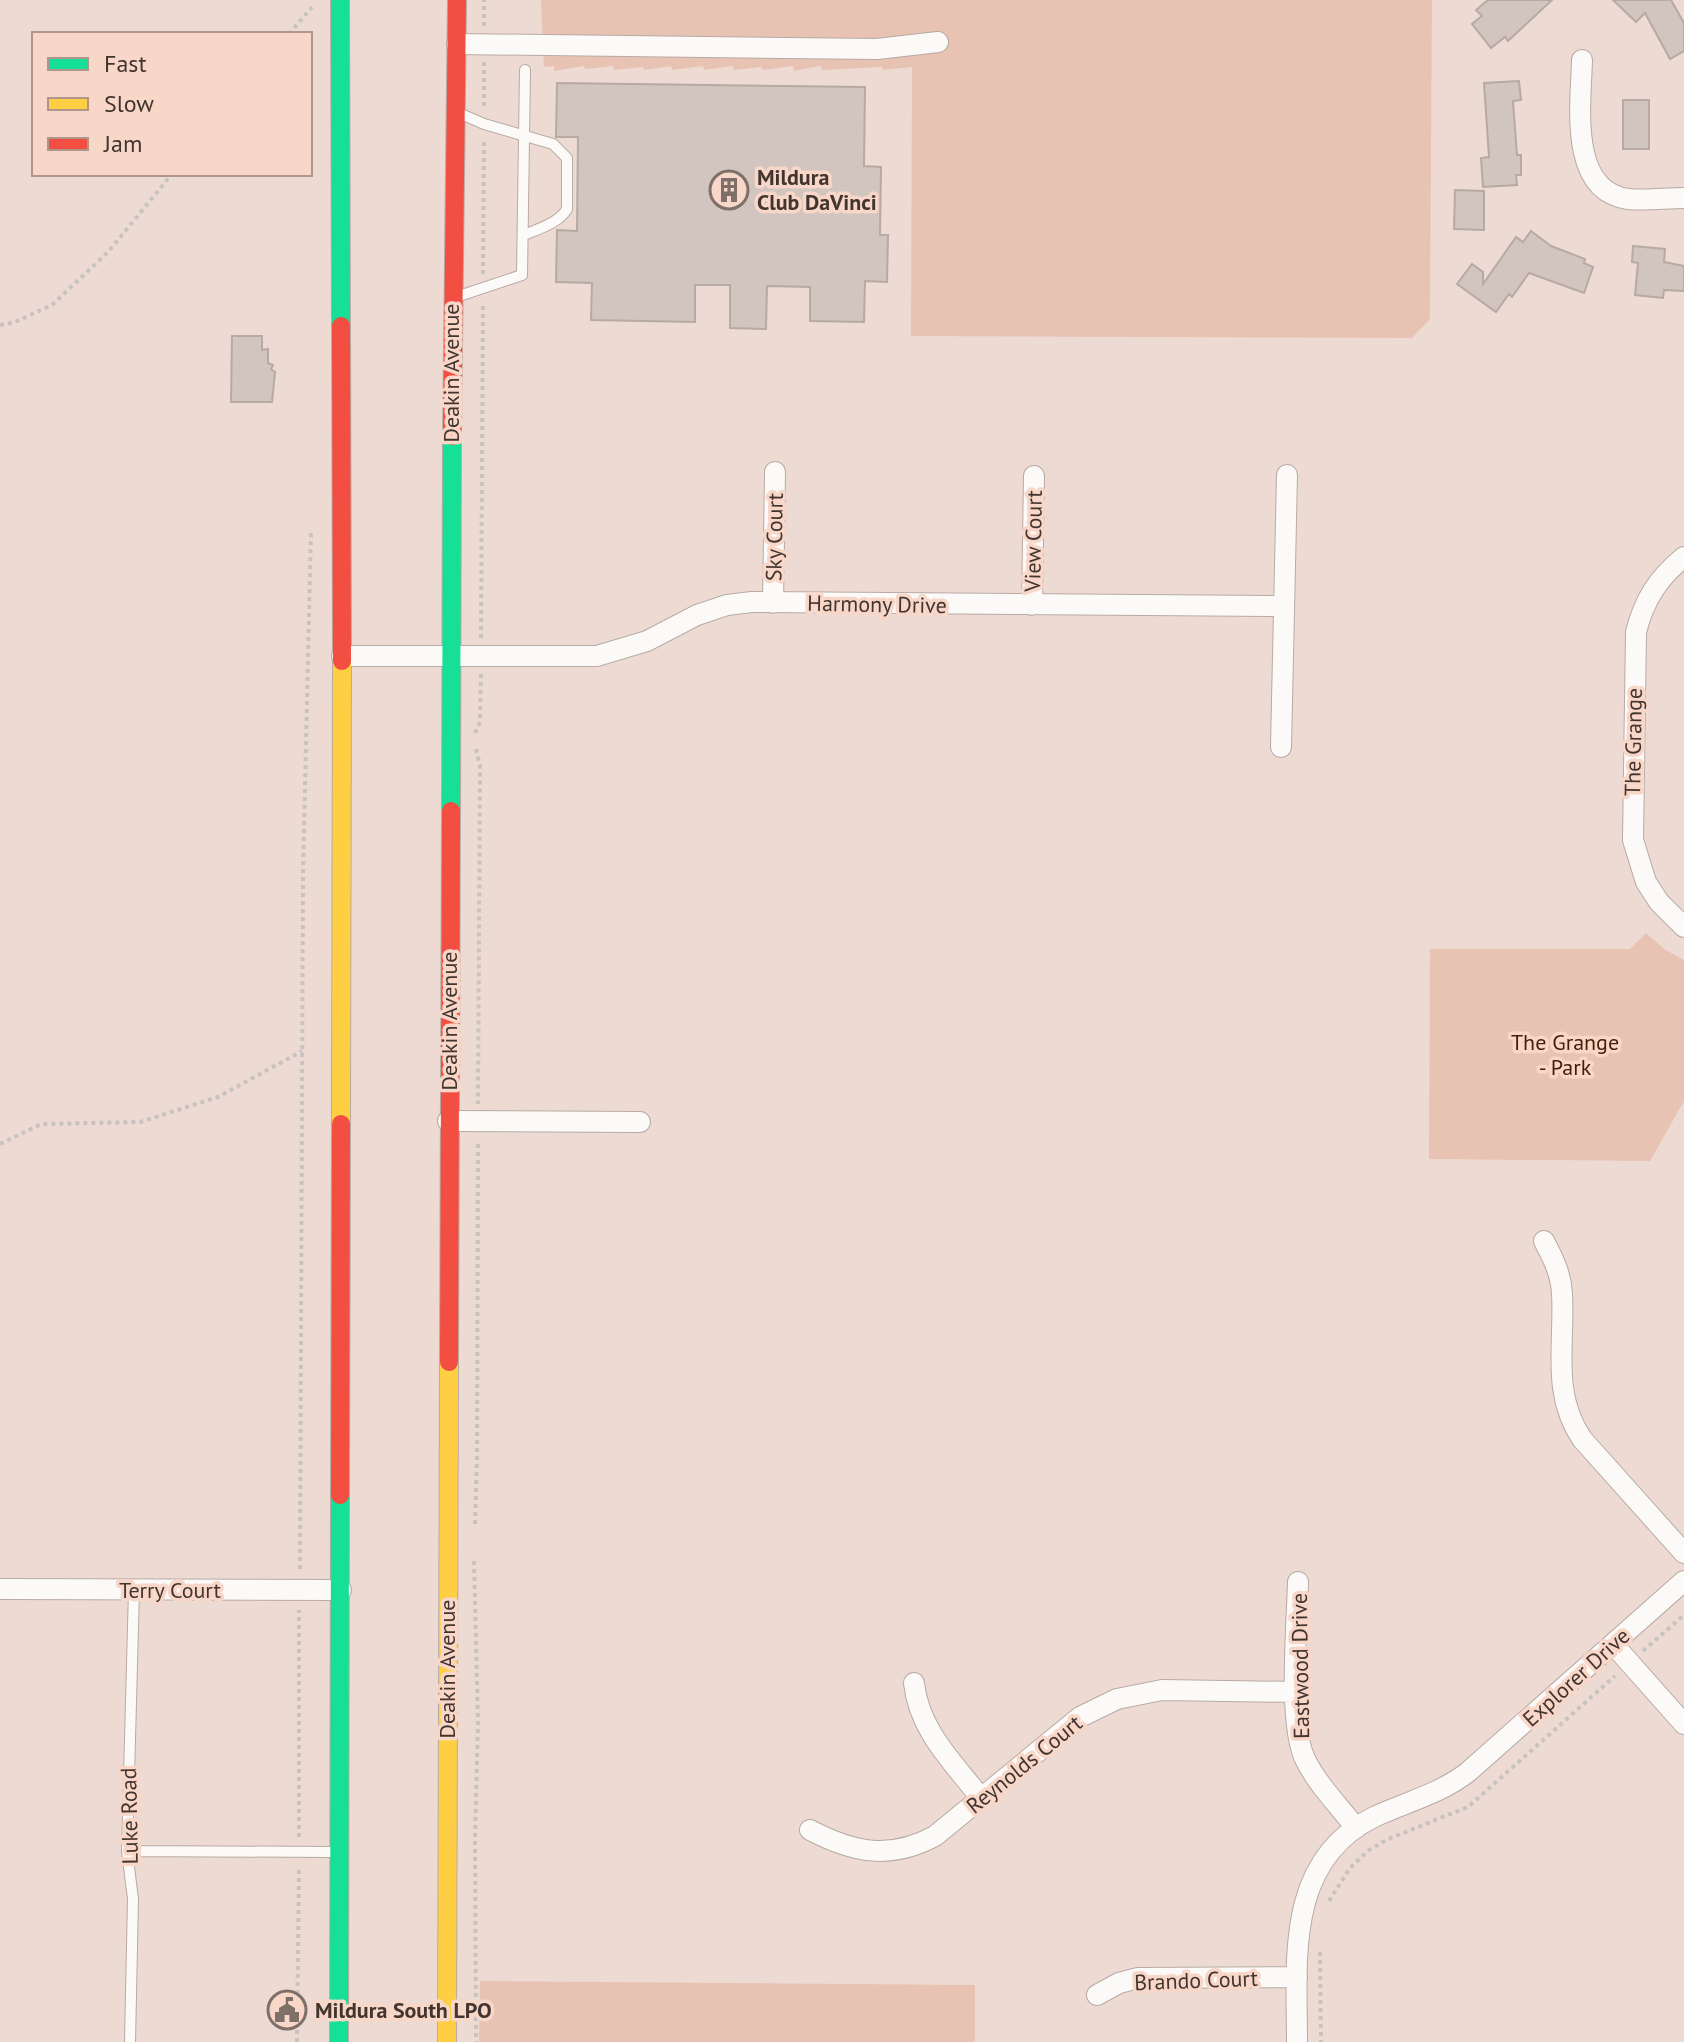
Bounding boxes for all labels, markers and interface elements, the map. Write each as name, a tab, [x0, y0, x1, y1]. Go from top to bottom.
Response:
legend	[32, 32, 312, 176]
text: Fast	[104, 48, 147, 79]
text: Slow	[104, 88, 154, 119]
text: Jam	[103, 128, 142, 159]
place label: Mildura Club DaVinci	[757, 163, 877, 216]
building icon: Mildura Club DaVinci	[708, 169, 750, 211]
street label: Deakin Avenue	[437, 304, 465, 442]
street label: View Court	[1018, 489, 1048, 593]
street label: Sky Court	[759, 492, 789, 581]
street label: Harmony Drive	[807, 589, 947, 619]
street label: The Grange	[1618, 688, 1648, 796]
street label: Deakin Avenue	[435, 952, 463, 1090]
park label: The Grange - Park	[1511, 1028, 1619, 1081]
street label: Terry Court	[119, 1576, 221, 1604]
street label: Eastwood Drive	[1285, 1593, 1315, 1739]
street label: Deakin Avenue	[433, 1600, 461, 1738]
street label: Explorer Drive	[1517, 1622, 1635, 1732]
street label: Reynolds Court	[960, 1708, 1088, 1819]
street label: Luke Road	[114, 1767, 144, 1865]
street label: Brando Court	[1134, 1964, 1259, 1996]
public building icon: Mildura South LPO	[266, 1989, 308, 2031]
place label: Mildura South LPO	[315, 1996, 492, 2024]

